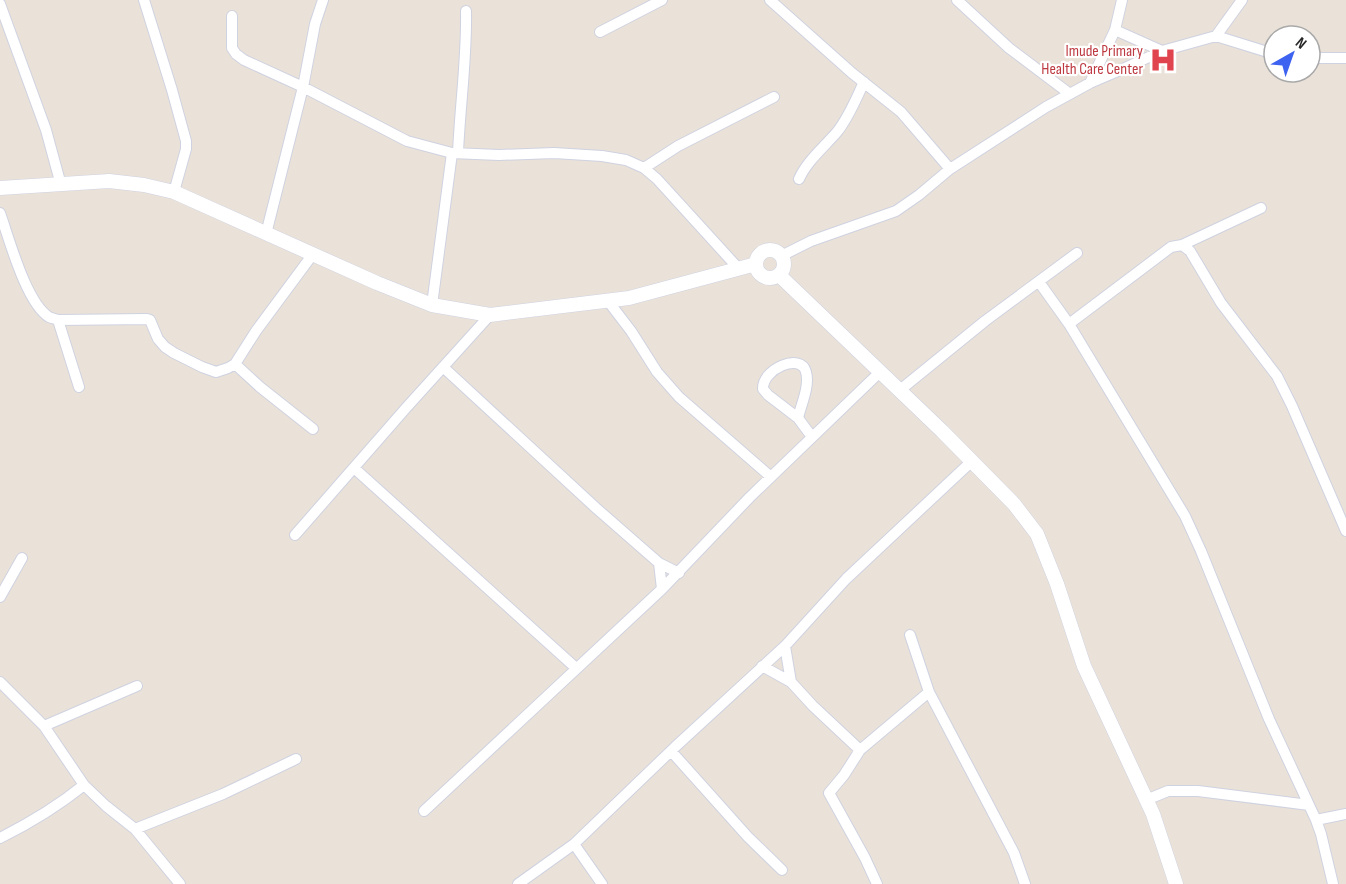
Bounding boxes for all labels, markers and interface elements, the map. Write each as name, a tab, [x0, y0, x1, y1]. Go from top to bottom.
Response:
north arrow	[1262, 24, 1322, 84]
text: N	[1291, 34, 1310, 54]
place label: Imude Primary Health Care Center	[1041, 42, 1143, 79]
hospital icon: Imude Primary Health Care Center	[1148, 45, 1178, 75]

